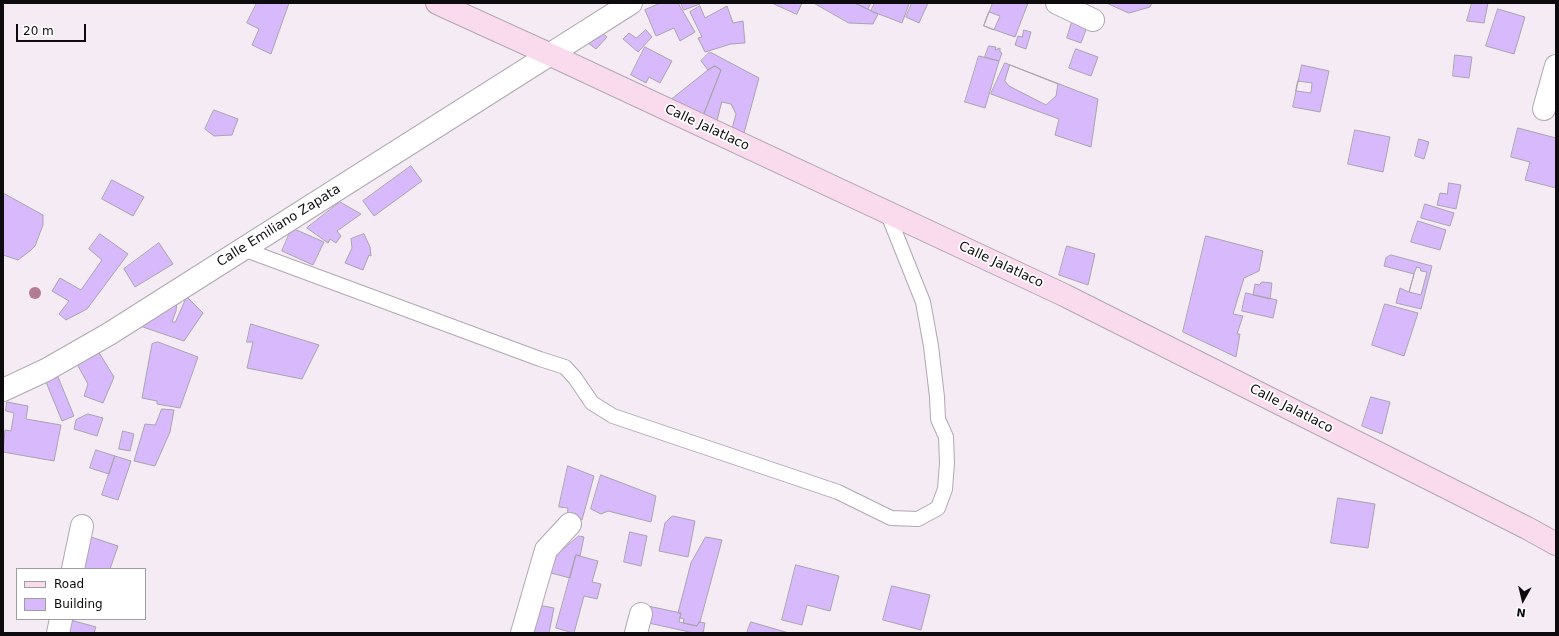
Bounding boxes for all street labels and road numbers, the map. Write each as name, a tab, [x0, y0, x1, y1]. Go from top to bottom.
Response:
street label: Calle Jalatlaco	[662, 102, 752, 154]
street label: Calle Emiliano Zapata	[214, 182, 344, 270]
street label: Calle Jalatlaco	[956, 239, 1046, 291]
street label: Calle Jalatlaco	[1247, 381, 1335, 437]

